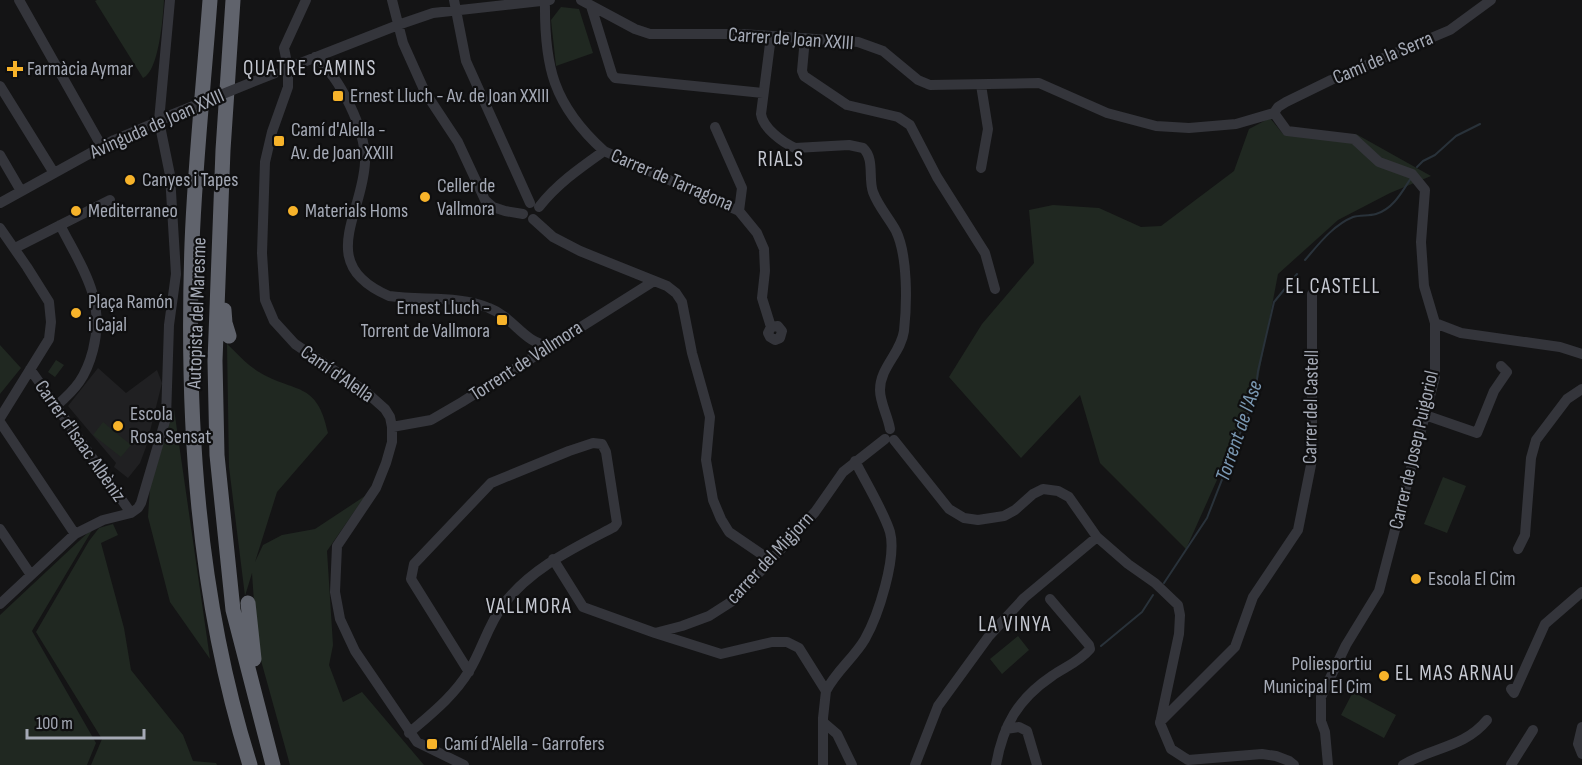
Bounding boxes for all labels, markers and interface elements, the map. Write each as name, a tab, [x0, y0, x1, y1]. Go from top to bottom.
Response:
street label: Carrer de Joan XXIII	[727, 23, 855, 55]
street label: Camí de la Serra	[1329, 26, 1437, 90]
district label: QUATRE CAMINS	[243, 56, 377, 81]
place label: Farmàcia Aymar	[27, 57, 133, 81]
marker: Farmàcia Aymar	[8, 62, 22, 76]
street label: Avinguda de Joan XXIII	[85, 84, 228, 165]
place label: Ernest Lluch - Av. de Joan XXIII	[350, 84, 549, 108]
marker: Ernest Lluch - Av. de Joan XXIII	[331, 89, 345, 103]
place label: Camí d'Alella - Av. de Joan XXIII	[290, 118, 393, 165]
marker: Camí d'Alella - Av. de Joan XXIII	[272, 134, 286, 148]
street label: Carrer de Tarragona	[607, 143, 737, 217]
district label: RIALS	[757, 147, 805, 172]
place label: Canyes i Tapes	[142, 168, 238, 192]
marker: Canyes i Tapes	[123, 173, 137, 187]
place label: Celler de Vallmora	[437, 174, 495, 221]
marker: Celler de Vallmora	[418, 190, 432, 204]
place label: Mediterraneo	[88, 199, 178, 223]
place label: Materials Homs	[305, 199, 408, 223]
marker: Mediterraneo	[69, 204, 83, 218]
marker: Materials Homs	[286, 204, 300, 218]
street label: Autopista del Maresme	[182, 237, 212, 390]
district label: EL CASTELL	[1285, 274, 1381, 299]
place label: Plaça Ramón i Cajal	[88, 290, 173, 337]
place label: Ernest Lluch - Torrent de Vallmora	[360, 296, 490, 343]
marker: Plaça Ramón i Cajal	[69, 306, 83, 320]
marker: Ernest Lluch - Torrent de Vallmora	[495, 313, 509, 327]
street label: Torrent de Vallmora	[465, 316, 587, 406]
street label: Camí d'Alella	[296, 340, 378, 408]
street label: Carrer del Castell	[1298, 350, 1324, 464]
street label: Carrer de Josep Puigoriol	[1384, 368, 1444, 532]
street label: Carrer d'Isaac Albèniz	[29, 376, 131, 506]
water label: Torrent de l'Ase	[1210, 377, 1268, 485]
place label: Escola Rosa Sensat	[130, 402, 211, 449]
marker: Escola Rosa Sensat	[111, 419, 125, 433]
street label: carrer del Migjorn	[721, 507, 819, 609]
place label: Escola El Cim	[1428, 567, 1516, 591]
marker: Escola El Cim	[1409, 572, 1423, 586]
district label: VALLMORA	[486, 594, 572, 619]
district label: LA VINYA	[978, 612, 1052, 637]
place label: Poliesportiu Municipal El Cim	[1264, 652, 1372, 699]
district label: EL MAS ARNAU	[1395, 661, 1515, 686]
marker: Poliesportiu Municipal El Cim	[1377, 669, 1391, 683]
scale bar	[27, 702, 144, 740]
text: 100 m	[36, 713, 73, 734]
place label: Camí d'Alella - Garrofers	[444, 732, 605, 756]
marker: Camí d'Alella - Garrofers	[425, 737, 439, 751]

